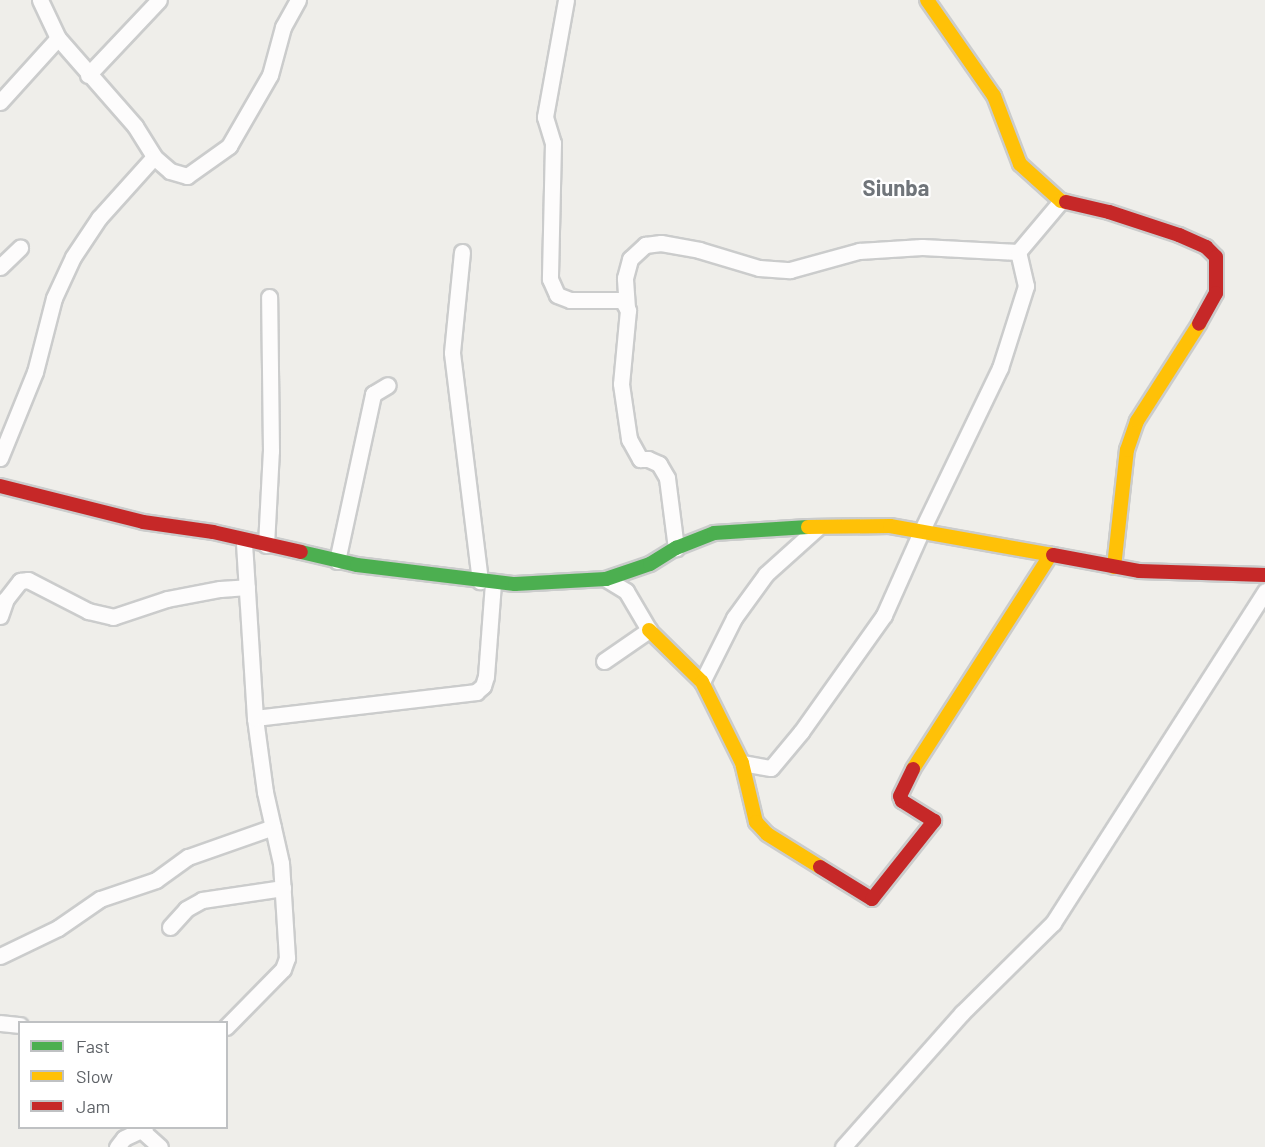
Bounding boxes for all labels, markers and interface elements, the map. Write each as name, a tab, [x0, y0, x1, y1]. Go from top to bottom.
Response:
district label: Siunba	[863, 175, 929, 201]
legend	[18, 1021, 228, 1129]
text: Fast	[76, 1035, 110, 1057]
text: Slow	[76, 1065, 113, 1087]
text: Jam	[76, 1095, 110, 1117]

